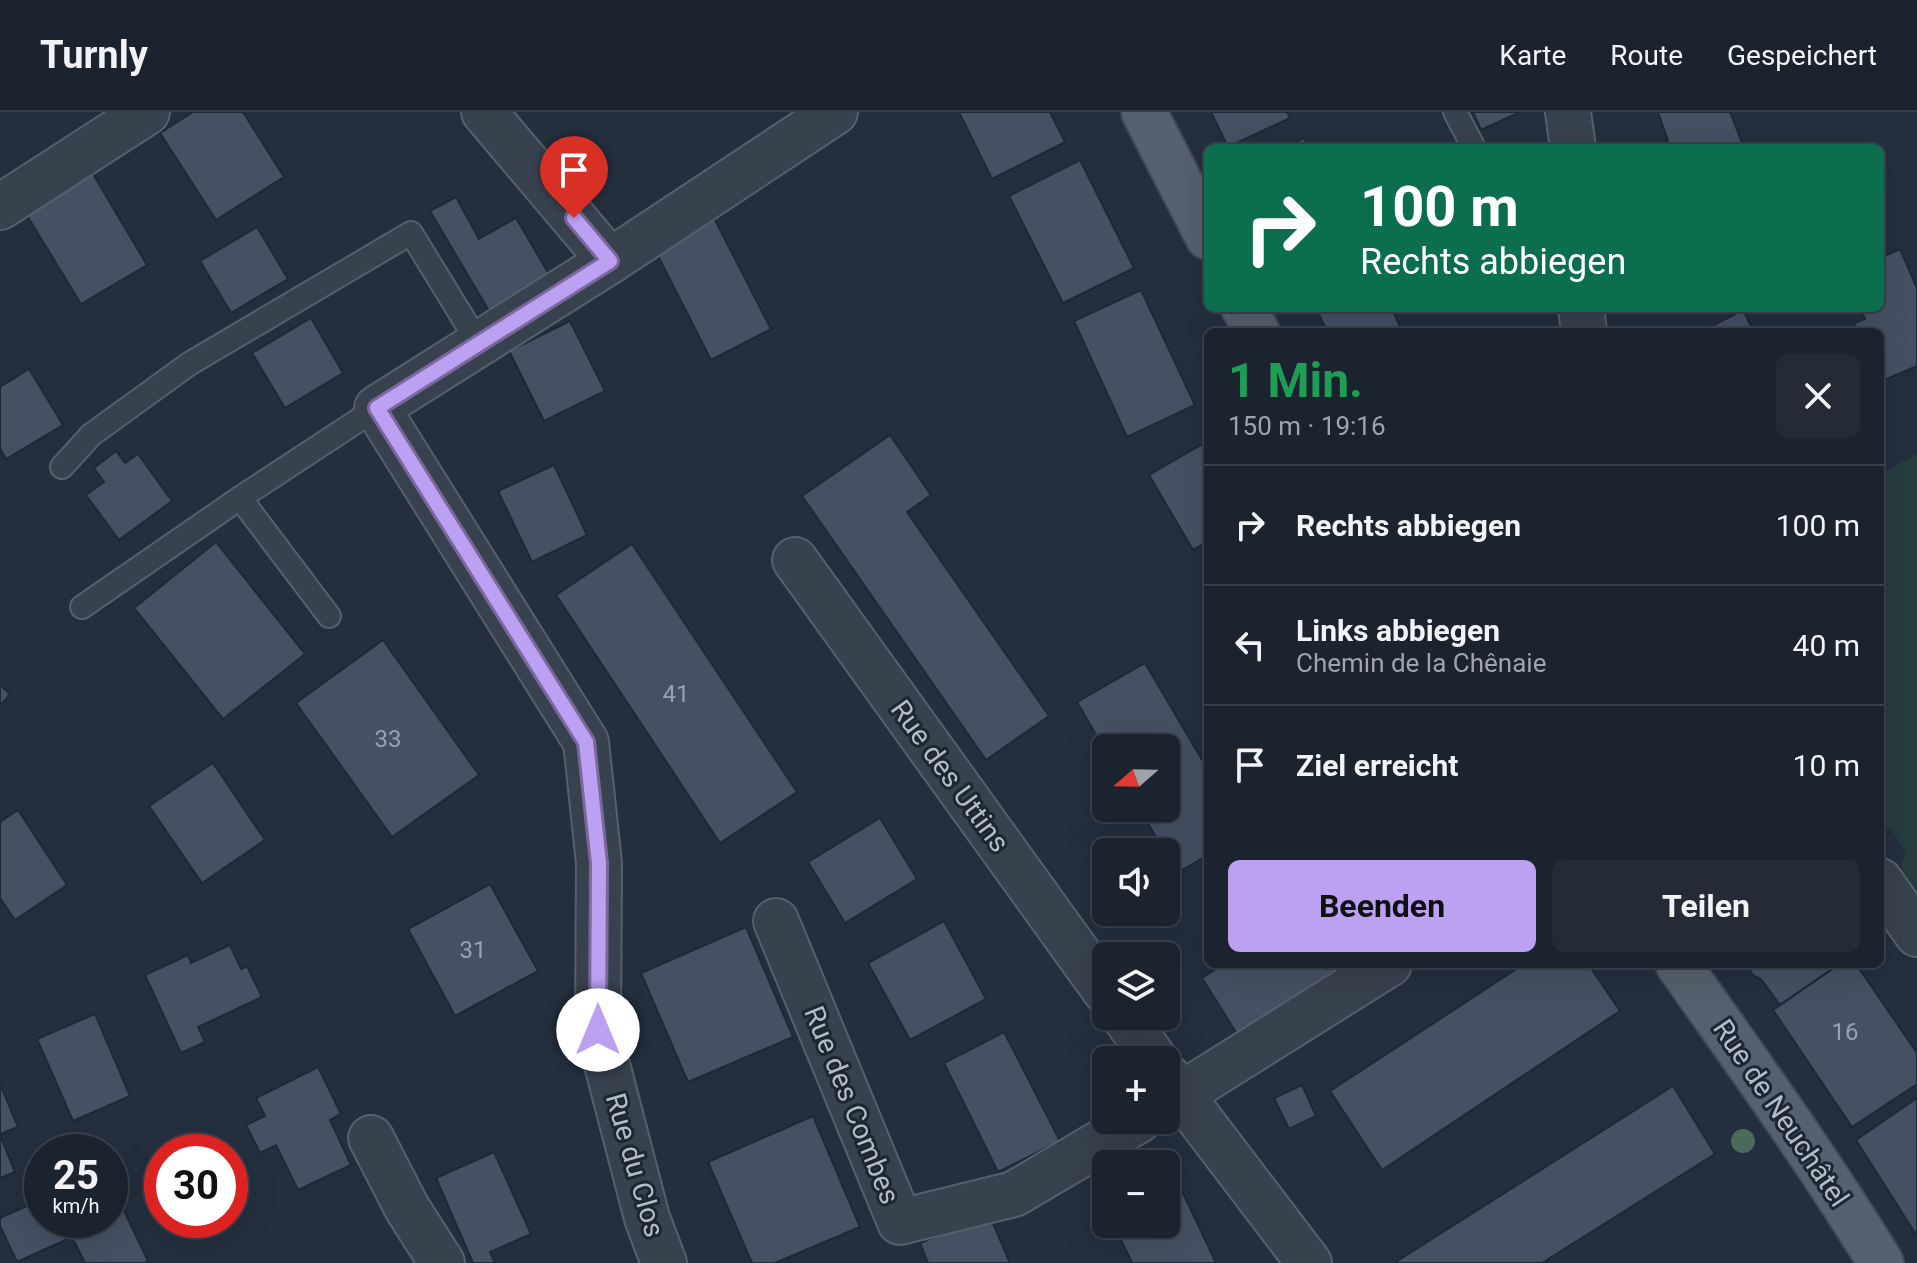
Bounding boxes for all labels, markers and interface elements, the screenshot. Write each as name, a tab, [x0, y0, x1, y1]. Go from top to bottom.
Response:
text: Turnly	[40, 33, 148, 77]
text: Karte	[1499, 39, 1566, 72]
text: Route	[1610, 39, 1683, 72]
text: Gespeichert	[1727, 39, 1877, 72]
pin	[540, 136, 608, 218]
icon: arrive	[552, 148, 596, 192]
text: 100 m	[1360, 174, 1519, 240]
icon: right	[1228, 176, 1332, 280]
text: Rechts abbiegen	[1360, 241, 1626, 283]
text: 1 Min.	[1228, 352, 1363, 409]
button: close	[1776, 354, 1860, 438]
text: 150 m · 19:16	[1228, 411, 1386, 441]
icon: right	[1228, 503, 1272, 547]
text: Rechts abbiegen	[1296, 508, 1521, 543]
text: 100 m	[1776, 508, 1860, 543]
text: Links abbiegen	[1296, 613, 1500, 648]
icon: left	[1228, 623, 1272, 667]
text: 40 m	[1793, 628, 1860, 663]
text: Chemin de la Chênaie	[1296, 648, 1546, 678]
house number: 41	[663, 680, 689, 708]
street label: Rue des Uttins	[884, 694, 1016, 858]
house number: 33	[375, 725, 401, 753]
north arrow	[1092, 734, 1180, 822]
map controls	[1092, 734, 1180, 1238]
icon: arrive	[1228, 743, 1272, 787]
text: Ziel erreicht	[1296, 748, 1458, 783]
text: 10 m	[1793, 748, 1860, 783]
button: sound	[1092, 838, 1180, 926]
button: Beenden	[1228, 860, 1536, 952]
button: Teilen	[1552, 860, 1860, 952]
house number: 31	[460, 936, 486, 964]
button: layers	[1092, 942, 1180, 1030]
position arrow	[556, 988, 640, 1072]
street label: Rue des Combes	[797, 1001, 907, 1209]
street label: Rue de Neuchâtel	[1706, 1013, 1856, 1213]
house number: 16	[1832, 1018, 1858, 1046]
button: +	[1092, 1046, 1180, 1134]
street label: Rue du Clos	[599, 1089, 671, 1241]
speed limit sign: 30	[144, 1134, 248, 1238]
button: −	[1092, 1150, 1180, 1238]
text: 25	[53, 1152, 99, 1199]
text: km/h	[53, 1194, 99, 1218]

